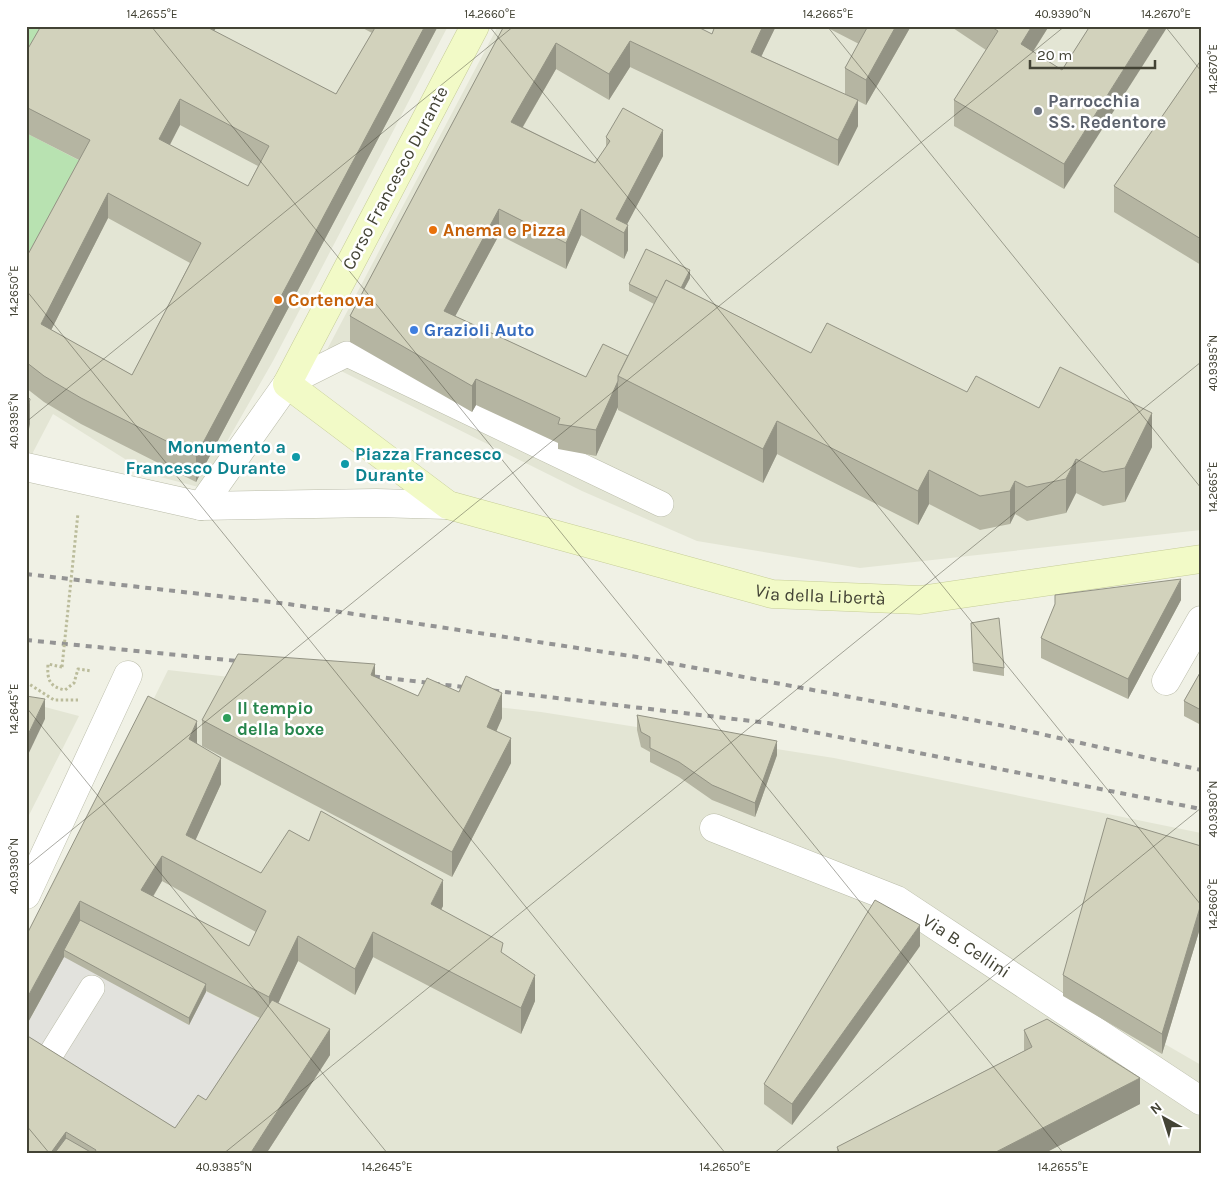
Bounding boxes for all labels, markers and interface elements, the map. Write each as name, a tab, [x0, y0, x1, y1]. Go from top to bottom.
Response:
text: 14.2655°E	[126, 7, 178, 21]
text: 14.2660°E	[464, 7, 516, 21]
text: 14.2665°E	[802, 7, 854, 21]
text: 40.9390°N	[1035, 7, 1091, 21]
text: 14.2670°E	[1141, 7, 1191, 21]
scale bar	[1030, 38, 1154, 70]
text: 14.2670°E	[1206, 44, 1220, 94]
text: 20 m	[1037, 46, 1072, 64]
street label: Corso Francesco Durante	[337, 82, 453, 274]
place label: Parrocchia SS. Redentore	[1048, 90, 1166, 133]
marker: Parrocchia SS. Redentore	[1032, 105, 1044, 117]
place label: Anema e Pizza	[443, 219, 566, 241]
marker: Anema e Pizza	[427, 224, 439, 236]
text: 14.2650°E	[7, 265, 21, 317]
place label: Cortenova	[288, 289, 375, 311]
marker: Cortenova	[272, 294, 284, 306]
place label: Grazioli Auto	[424, 319, 535, 341]
marker: Grazioli Auto	[408, 324, 420, 336]
text: 40.9385°N	[1206, 335, 1220, 391]
text: 40.9395°N	[7, 393, 21, 449]
place label: Monumento a Francesco Durante	[125, 436, 286, 479]
place label: Piazza Francesco Durante	[355, 443, 502, 486]
marker: Monumento a Francesco Durante	[290, 451, 302, 463]
marker: Piazza Francesco Durante	[339, 458, 351, 470]
text: 14.2665°E	[1206, 461, 1220, 513]
street label: Via della Libertà	[753, 579, 886, 610]
text: 14.2645°E	[7, 684, 21, 734]
place label: Il tempio della boxe	[237, 697, 324, 740]
marker: Il tempio della boxe	[221, 712, 233, 724]
text: 40.9380°N	[1206, 781, 1220, 837]
text: 40.9390°N	[7, 838, 21, 894]
text: 14.2660°E	[1206, 878, 1220, 930]
street label: Via B. Cellini	[919, 909, 1014, 983]
north arrow	[1140, 1092, 1190, 1142]
text: N	[1147, 1099, 1165, 1118]
text: 40.9385°N	[196, 1160, 252, 1174]
text: 14.2645°E	[362, 1160, 412, 1174]
text: 14.2650°E	[699, 1160, 751, 1174]
text: 14.2655°E	[1037, 1160, 1089, 1174]

